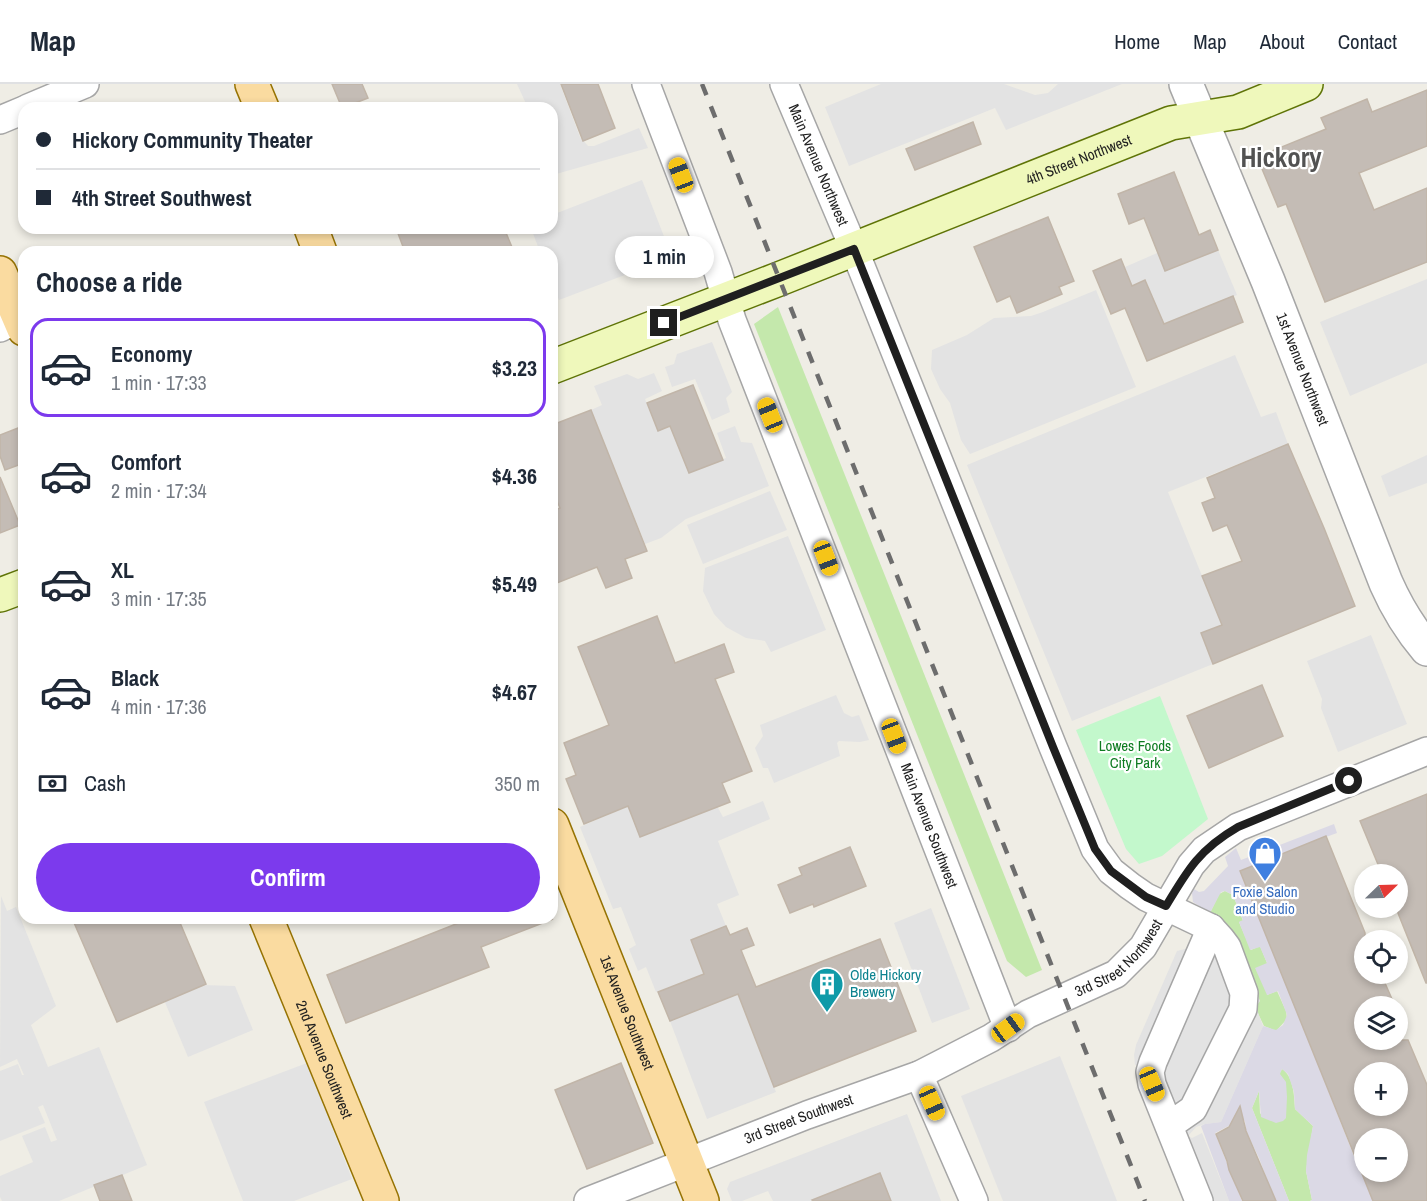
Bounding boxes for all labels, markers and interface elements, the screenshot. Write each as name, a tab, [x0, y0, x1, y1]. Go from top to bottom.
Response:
text: Map	[30, 22, 76, 60]
text: Home	[1114, 27, 1160, 56]
text: Map	[1193, 27, 1227, 56]
text: About	[1260, 27, 1305, 56]
text: Contact	[1338, 27, 1397, 56]
street label: Main Avenue Northwest	[784, 101, 854, 230]
text: Hickory Community Theater	[72, 125, 313, 155]
street label: 4th Street Northwest	[1022, 129, 1135, 190]
district label: Hickory	[1240, 139, 1322, 175]
car	[666, 155, 696, 195]
text: 4th Street Southwest	[72, 183, 251, 213]
callout: 1 min	[614, 236, 714, 278]
text: 1 min	[643, 243, 686, 270]
text: Choose a ride	[36, 264, 182, 300]
route end	[650, 309, 677, 336]
street label: 1st Avenue Northwest	[1271, 309, 1335, 429]
text: Economy	[111, 339, 192, 369]
icon: car	[39, 341, 93, 395]
text: $3.23	[492, 353, 537, 383]
text: 1 min · 17:33	[111, 369, 207, 396]
car	[755, 395, 785, 435]
text: Comfort	[111, 447, 181, 477]
icon: car	[39, 449, 93, 503]
text: $4.36	[492, 461, 537, 491]
text: 2 min · 17:34	[111, 477, 207, 504]
car	[811, 538, 841, 578]
text: XL	[111, 555, 134, 585]
icon: car	[39, 557, 93, 611]
text: $5.49	[492, 569, 537, 599]
text: 3 min · 17:35	[111, 585, 207, 612]
text: Black	[111, 663, 159, 693]
icon: car	[39, 665, 93, 719]
text: $4.67	[492, 677, 537, 707]
text: 4 min · 17:36	[111, 693, 207, 720]
car	[879, 716, 909, 756]
park label: Lowes Foods City Park	[1099, 735, 1171, 773]
street label: Main Avenue Southwest	[896, 760, 964, 892]
icon: cash	[36, 767, 69, 800]
route start	[1335, 767, 1362, 794]
text: Cash	[84, 768, 126, 798]
text: 350 m	[494, 770, 540, 797]
shop icon: Foxie Salon and Studio	[1247, 835, 1283, 882]
button: Confirm	[36, 843, 540, 912]
north arrow	[1354, 864, 1408, 918]
map controls	[1354, 864, 1408, 1182]
place label: Foxie Salon and Studio	[1232, 881, 1298, 919]
street label: 3rd Street Northwest	[1071, 915, 1167, 1001]
button: locate	[1354, 930, 1408, 984]
street label: 1st Avenue Southwest	[595, 952, 660, 1073]
place label: Olde Hickory Brewery	[850, 964, 922, 1002]
building icon: Olde Hickory Brewery	[809, 966, 845, 1013]
button: layers	[1354, 996, 1408, 1050]
street label: 2nd Avenue Southwest	[291, 997, 358, 1122]
car	[988, 1010, 1028, 1046]
button: +	[1354, 1062, 1408, 1116]
car	[1137, 1064, 1167, 1104]
car	[916, 1083, 948, 1123]
street label: 3rd Street Southwest	[741, 1088, 856, 1149]
button: −	[1354, 1128, 1408, 1182]

